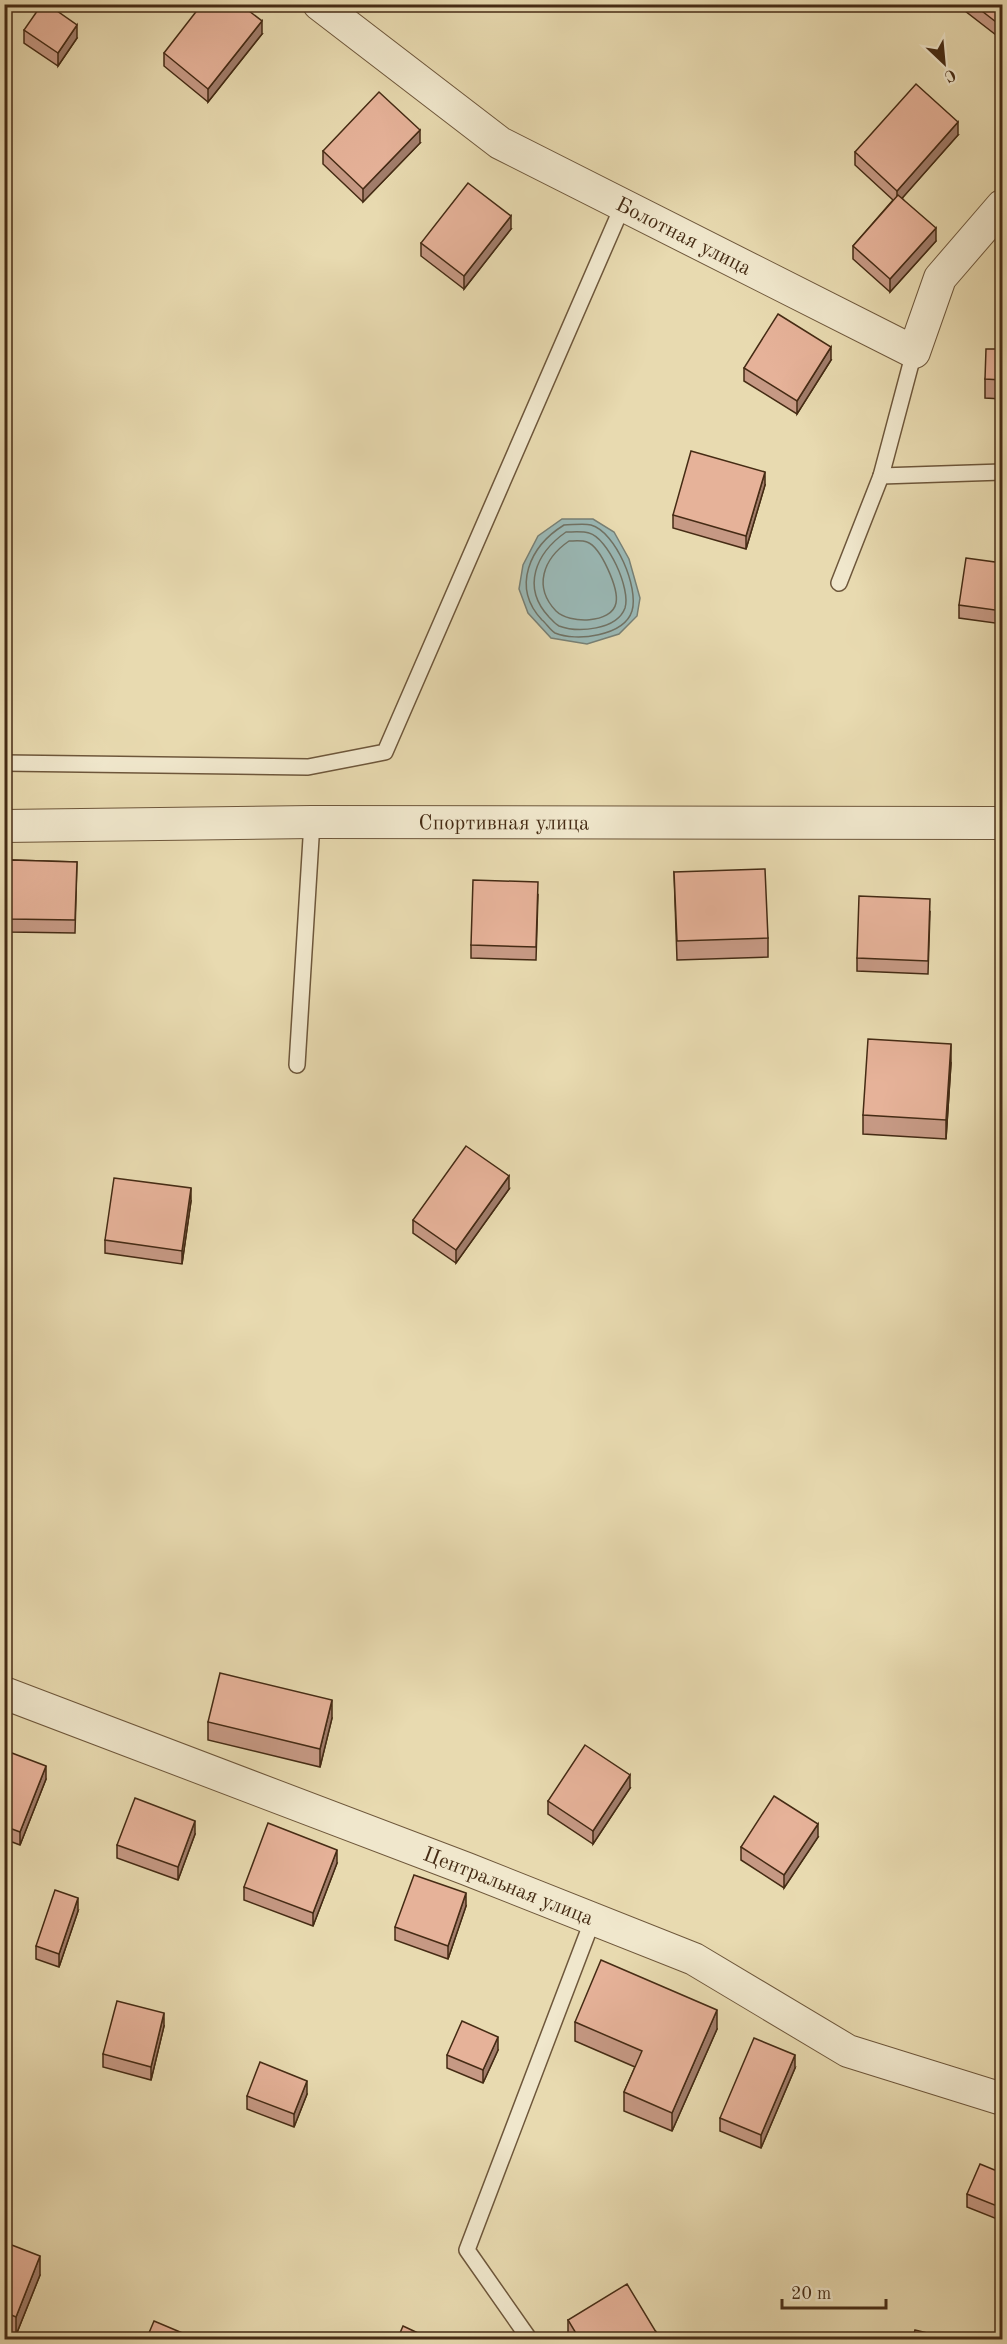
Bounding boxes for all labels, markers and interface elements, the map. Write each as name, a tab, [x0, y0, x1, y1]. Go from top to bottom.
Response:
north arrow	[914, 33, 974, 93]
text: С	[941, 65, 958, 84]
street label: Болотная улица	[612, 194, 754, 280]
street label: Спортивная улица	[419, 813, 589, 834]
street label: Центральная улица	[420, 1844, 596, 1930]
scale bar	[782, 2272, 886, 2310]
text: 20 m	[791, 2285, 831, 2303]

